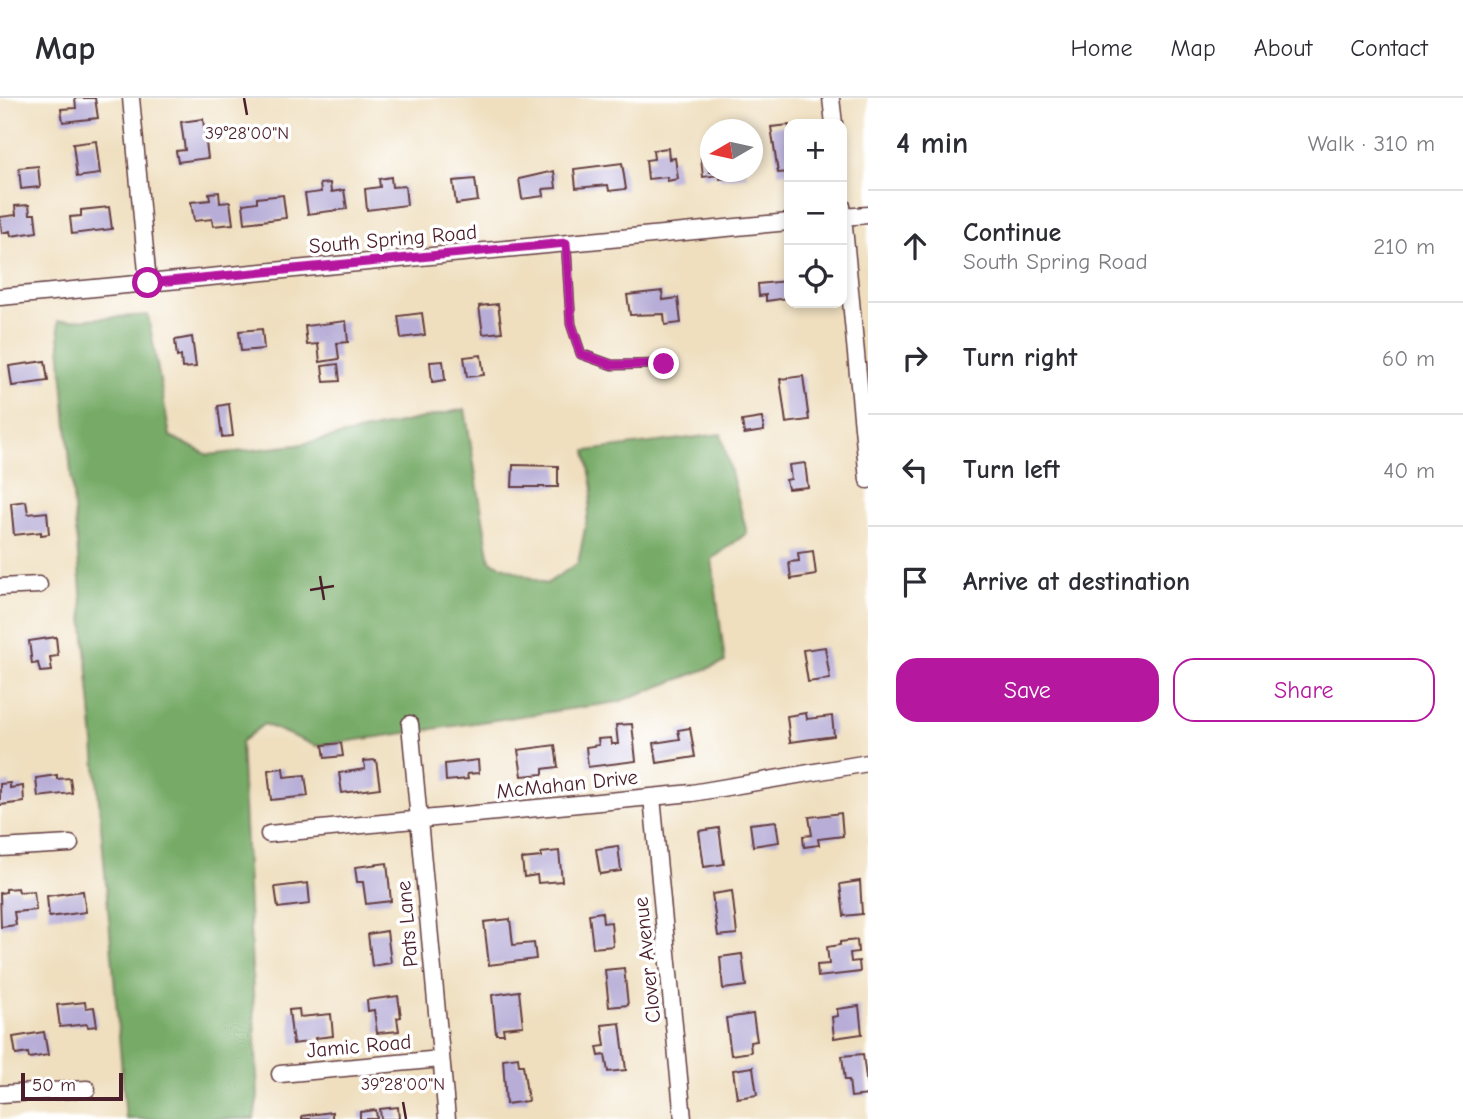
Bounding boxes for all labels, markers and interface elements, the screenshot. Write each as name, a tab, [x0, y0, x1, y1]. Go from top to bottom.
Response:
text: Map	[35, 29, 96, 67]
text: Home	[1071, 34, 1132, 62]
text: Map	[1170, 34, 1216, 62]
text: About	[1254, 34, 1312, 62]
text: Contact	[1350, 34, 1428, 62]
north arrow	[700, 119, 763, 182]
map controls	[784, 119, 847, 308]
button: +	[784, 119, 847, 182]
text: 39°28'00"N	[205, 123, 289, 144]
text: 4 min	[896, 126, 968, 161]
text: Walk · 310 m	[1308, 130, 1435, 157]
button: −	[784, 182, 847, 245]
text: Continue	[963, 218, 1061, 248]
street label: South Spring Road	[308, 220, 478, 258]
icon: ahead	[896, 227, 934, 265]
text: 210 m	[1373, 233, 1435, 260]
button: locate	[784, 245, 847, 308]
text: South Spring Road	[963, 248, 1148, 275]
route start	[132, 267, 163, 298]
icon: right	[896, 339, 934, 377]
text: Turn right	[963, 343, 1077, 373]
text: 60 m	[1382, 345, 1435, 372]
route end	[648, 348, 679, 379]
icon: left	[896, 451, 934, 489]
text: Turn left	[963, 455, 1060, 485]
text: 40 m	[1383, 457, 1435, 484]
icon: arrive	[896, 563, 934, 601]
text: Arrive at destination	[963, 567, 1190, 597]
button: Save	[896, 658, 1159, 722]
button: Share	[1173, 658, 1435, 722]
street label: McMahan Drive	[495, 765, 639, 803]
street label: Pats Lane	[391, 880, 423, 968]
street label: Clover Avenue	[628, 896, 666, 1024]
street label: Jamic Road	[306, 1029, 412, 1063]
scale bar	[21, 1070, 122, 1102]
text: 50 m	[32, 1074, 76, 1096]
text: 39°28'00"N	[361, 1074, 445, 1095]

